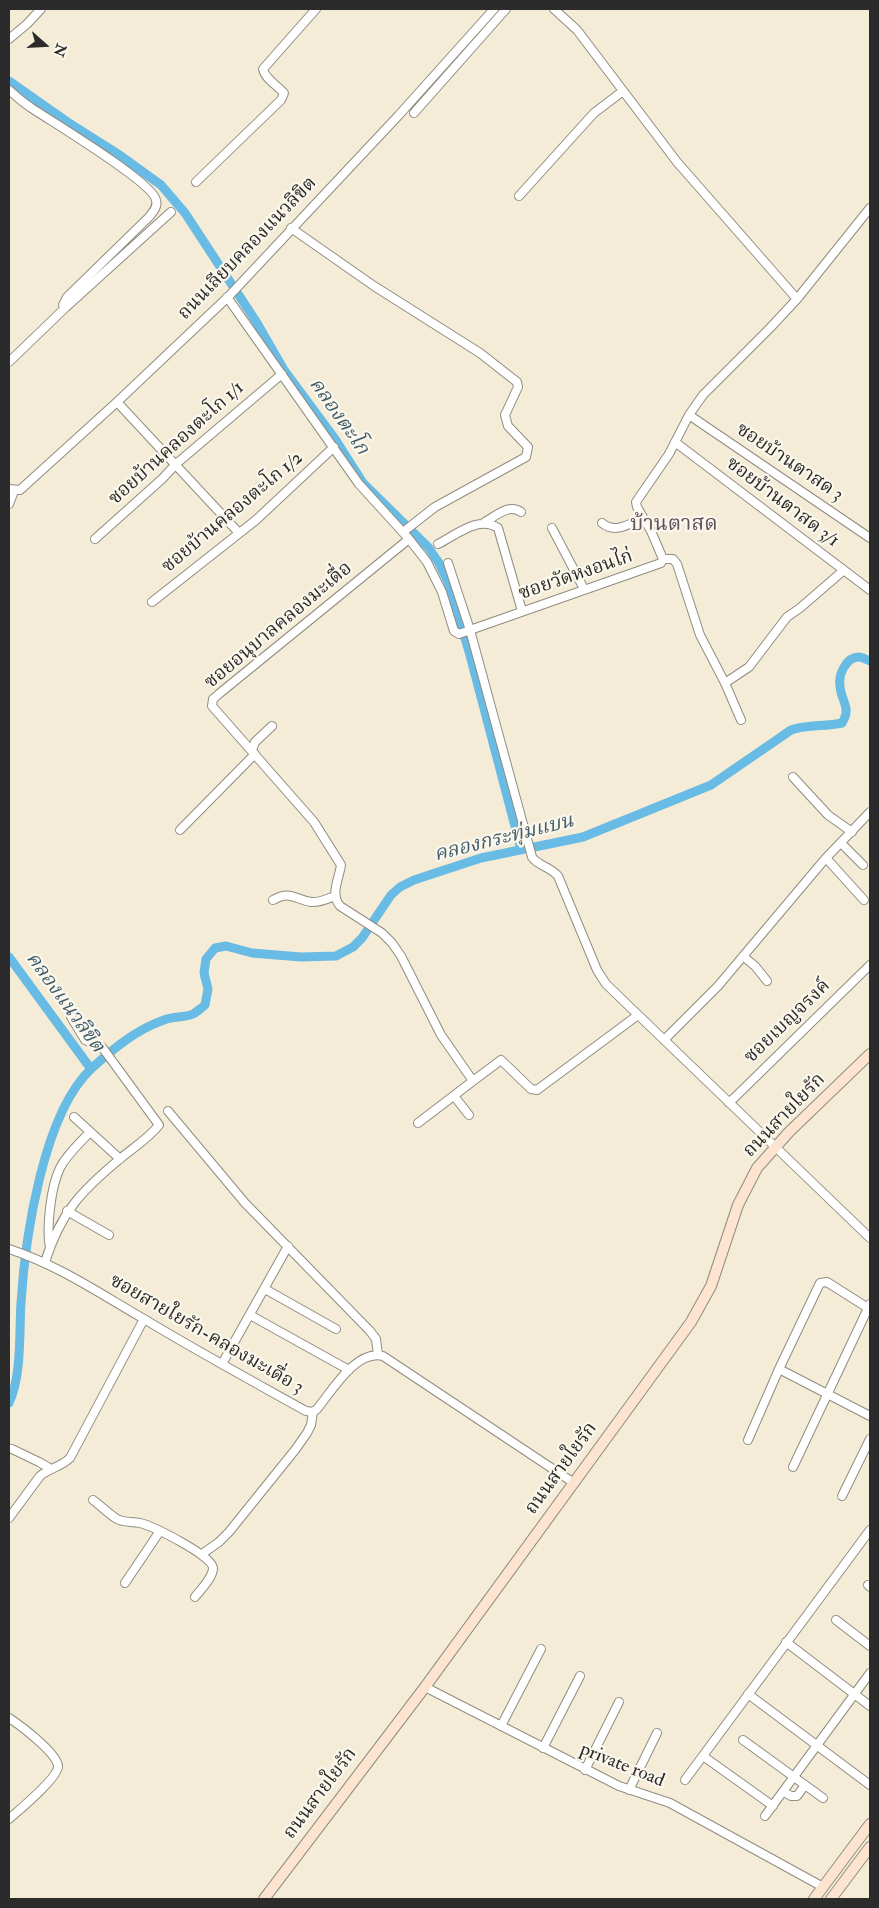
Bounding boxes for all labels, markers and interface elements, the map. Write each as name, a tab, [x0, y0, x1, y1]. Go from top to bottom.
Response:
north arrow	[20, 20, 70, 70]
text: N	[50, 41, 70, 59]
street label: ถนนเลียบคลองแนวลิขิต	[174, 173, 322, 325]
water label: คลองตะโก	[303, 374, 373, 460]
street label: ซอยบ้านคลองตะโก 1/1	[105, 377, 249, 511]
street label: ซอยบ้านตาสด 3	[731, 419, 847, 507]
street label: ซอยบ้านคลองตะโก 1/2	[158, 447, 308, 579]
street label: ซอยบ้านตาสด 3/1	[721, 453, 843, 553]
district label: บ้านตาสด	[630, 512, 718, 538]
street label: ซอยวัดหงอนไก่	[516, 546, 636, 606]
street label: ซอยอนุบาลคลองมะเดื่อ	[201, 558, 357, 694]
water label: คลองกระทุ่มแบน	[432, 810, 576, 868]
water label: คลองแนวลิขิต	[20, 948, 108, 1058]
street label: ซอยเบญจรงค์	[740, 975, 836, 1069]
street label: ถนนสายใยรัก	[739, 1069, 831, 1163]
street label: ซอยสายใยรัก-คลองมะเดื่อ 3	[105, 1270, 307, 1400]
street label: ถนนสายใยรัก	[521, 1419, 603, 1519]
street label: private road	[576, 1739, 668, 1793]
street label: ถนนสายใยรัก	[279, 1744, 363, 1844]

